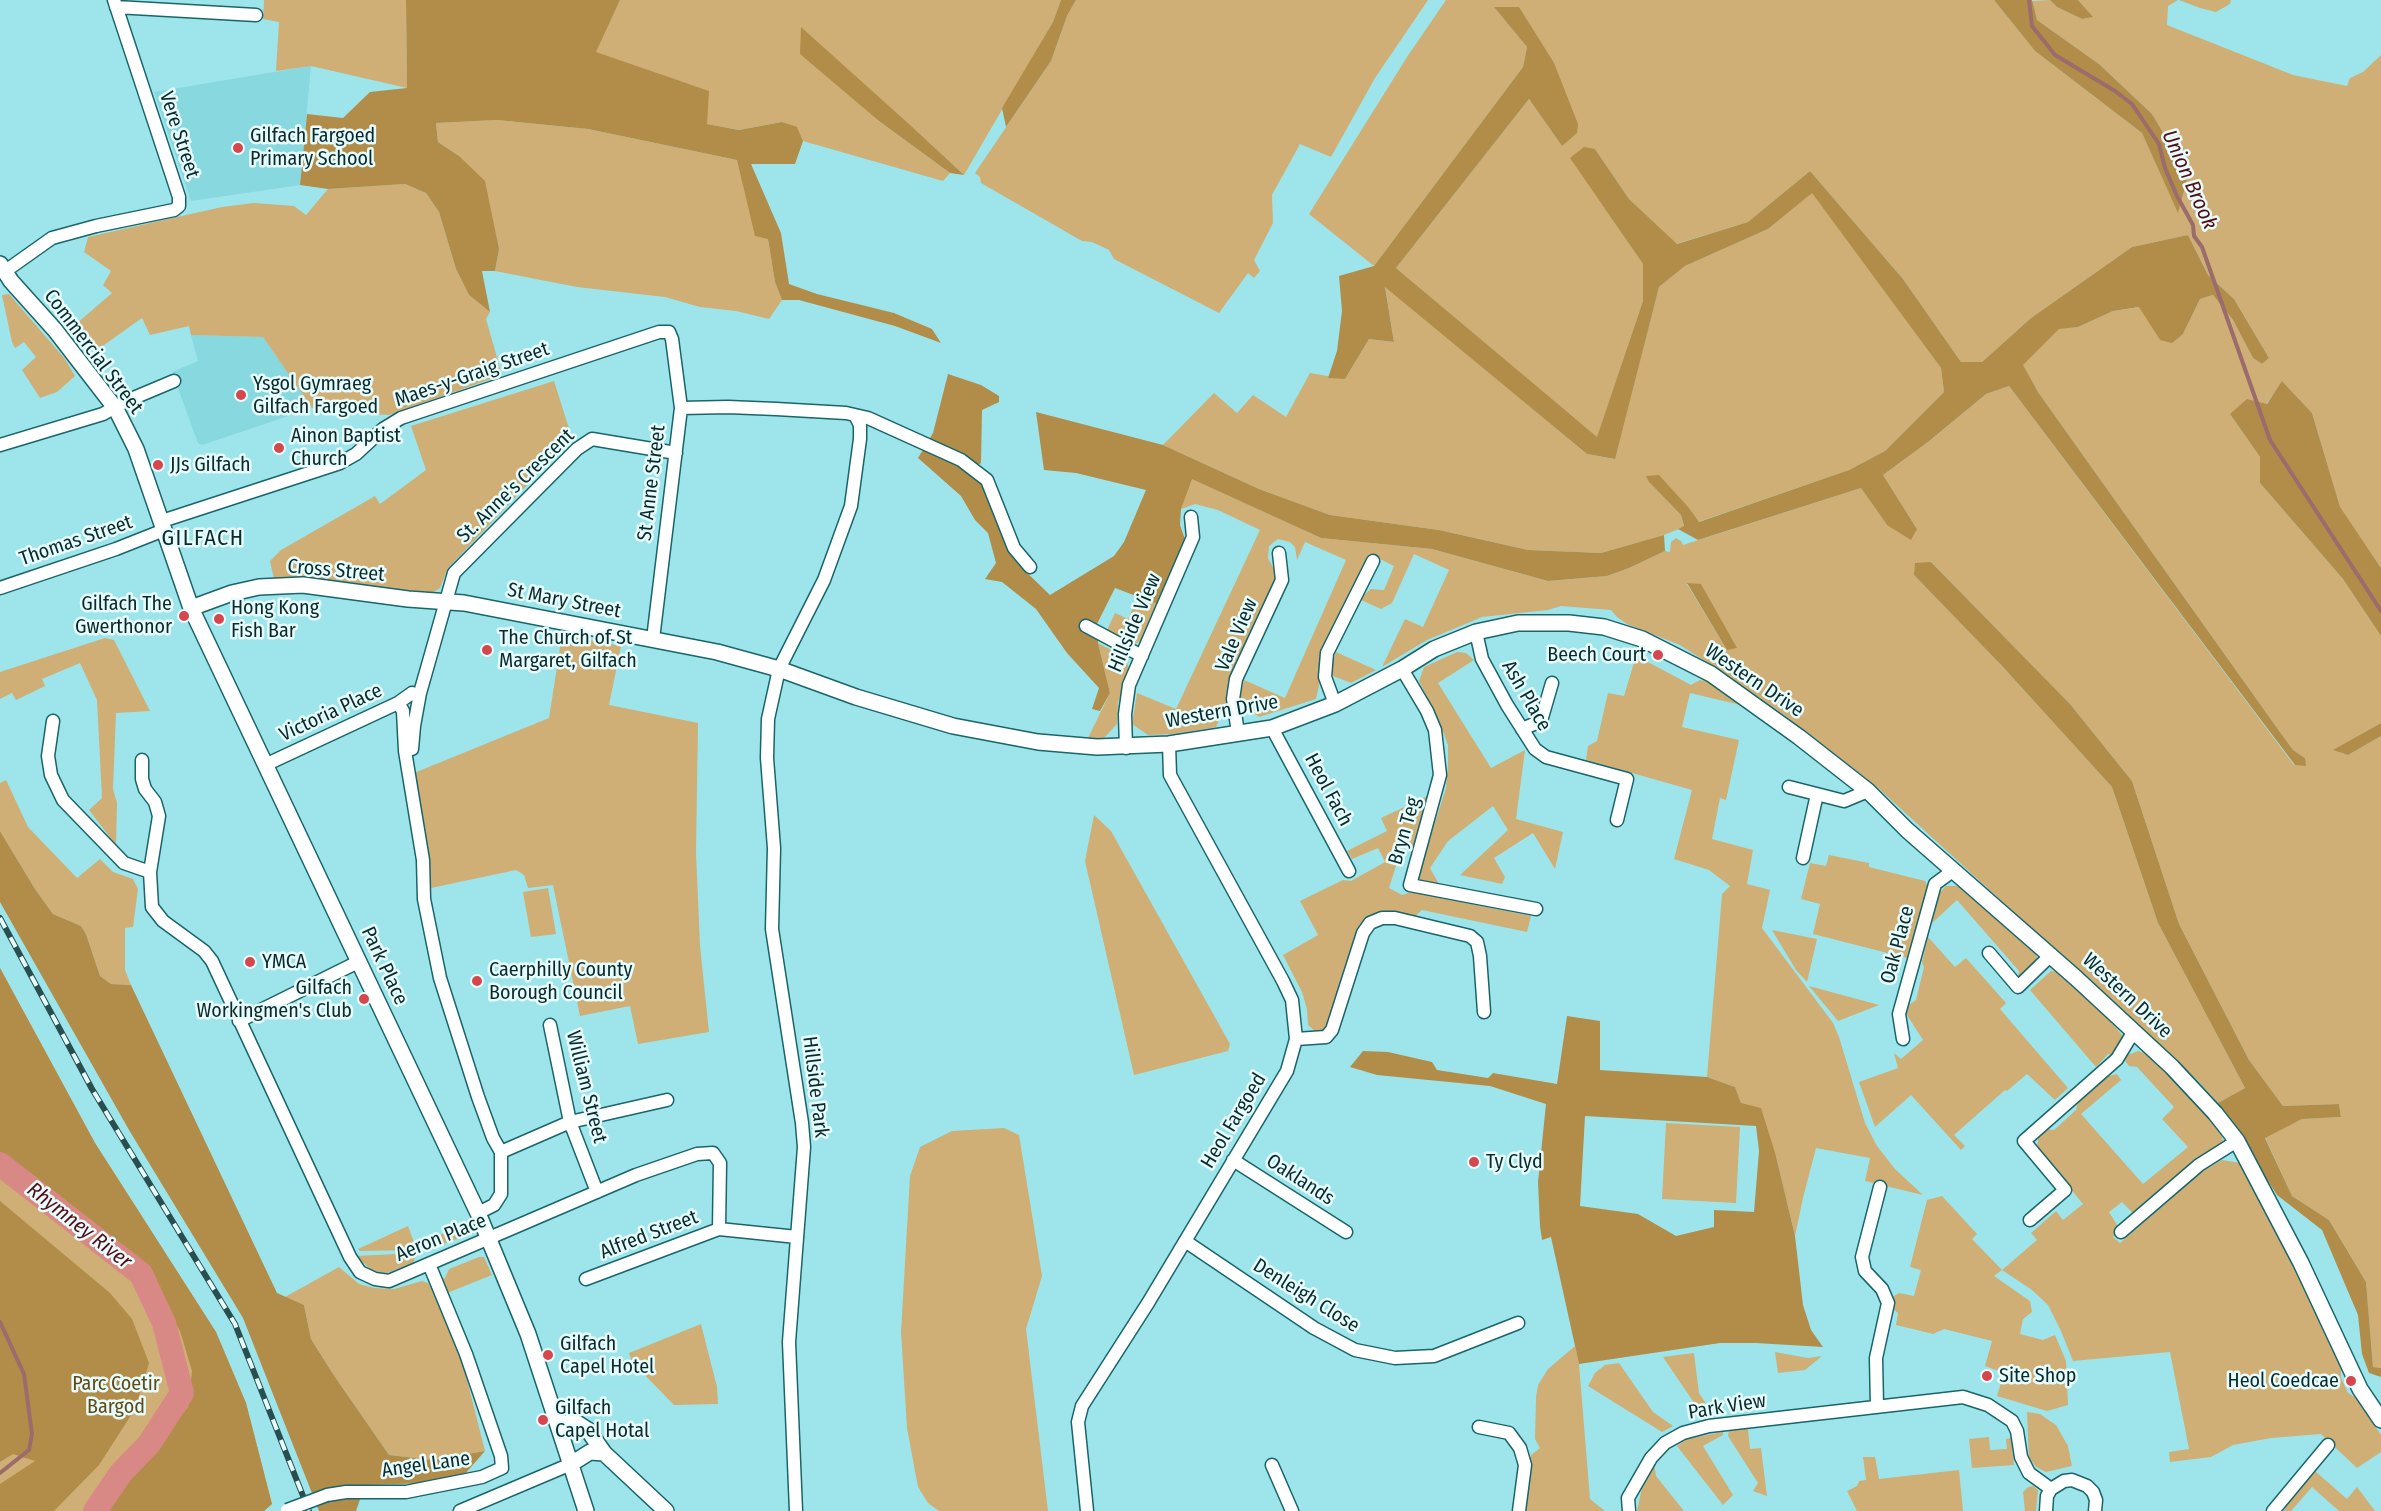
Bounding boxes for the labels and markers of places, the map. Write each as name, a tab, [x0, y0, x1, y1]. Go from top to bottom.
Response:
place label: Gilfach Fargoed Primary School	[250, 124, 375, 171]
marker: Gilfach Fargoed Primary School	[231, 141, 245, 155]
place label: Ysgol Gymraeg Gilfach Fargoed	[253, 372, 378, 419]
marker: Ysgol Gymraeg Gilfach Fargoed	[234, 388, 248, 402]
place label: Ainon Baptist Church	[291, 424, 401, 471]
marker: Ainon Baptist Church	[272, 441, 286, 455]
place label: JJs Gilfach	[170, 453, 251, 477]
marker: JJs Gilfach	[151, 458, 165, 472]
place label: Gilfach The Gwerthonor	[75, 592, 172, 639]
place label: Hong Kong Fish Bar	[231, 596, 319, 643]
marker: Gilfach The Gwerthonor	[177, 609, 191, 623]
marker: Hong Kong Fish Bar	[212, 612, 226, 626]
place label: The Church of St Margaret, Gilfach	[499, 626, 637, 673]
marker: The Church of St Margaret, Gilfach	[480, 643, 494, 657]
place label: Beech Court	[1547, 643, 1646, 667]
marker: Beech Court	[1651, 648, 1665, 662]
place label: YMCA	[262, 950, 306, 974]
marker: YMCA	[243, 955, 257, 969]
place label: Caerphilly County Borough Council	[489, 958, 632, 1005]
marker: Caerphilly County Borough Council	[470, 974, 484, 988]
place label: Gilfach Workingmen's Club	[196, 976, 352, 1023]
marker: Gilfach Workingmen's Club	[357, 992, 371, 1006]
place label: Ty Clyd	[1486, 1150, 1543, 1174]
marker: Ty Clyd	[1467, 1155, 1481, 1169]
place label: Gilfach Capel Hotel	[560, 1332, 654, 1379]
marker: Gilfach Capel Hotel	[541, 1348, 555, 1362]
place label: Site Shop	[1999, 1364, 2076, 1388]
marker: Site Shop	[1980, 1369, 1994, 1383]
place label: Heol Coedcae	[2228, 1369, 2339, 1393]
marker: Heol Coedcae	[2344, 1374, 2358, 1388]
place label: Gilfach Capel Hotal	[555, 1396, 649, 1443]
marker: Gilfach Capel Hotal	[536, 1413, 550, 1427]

